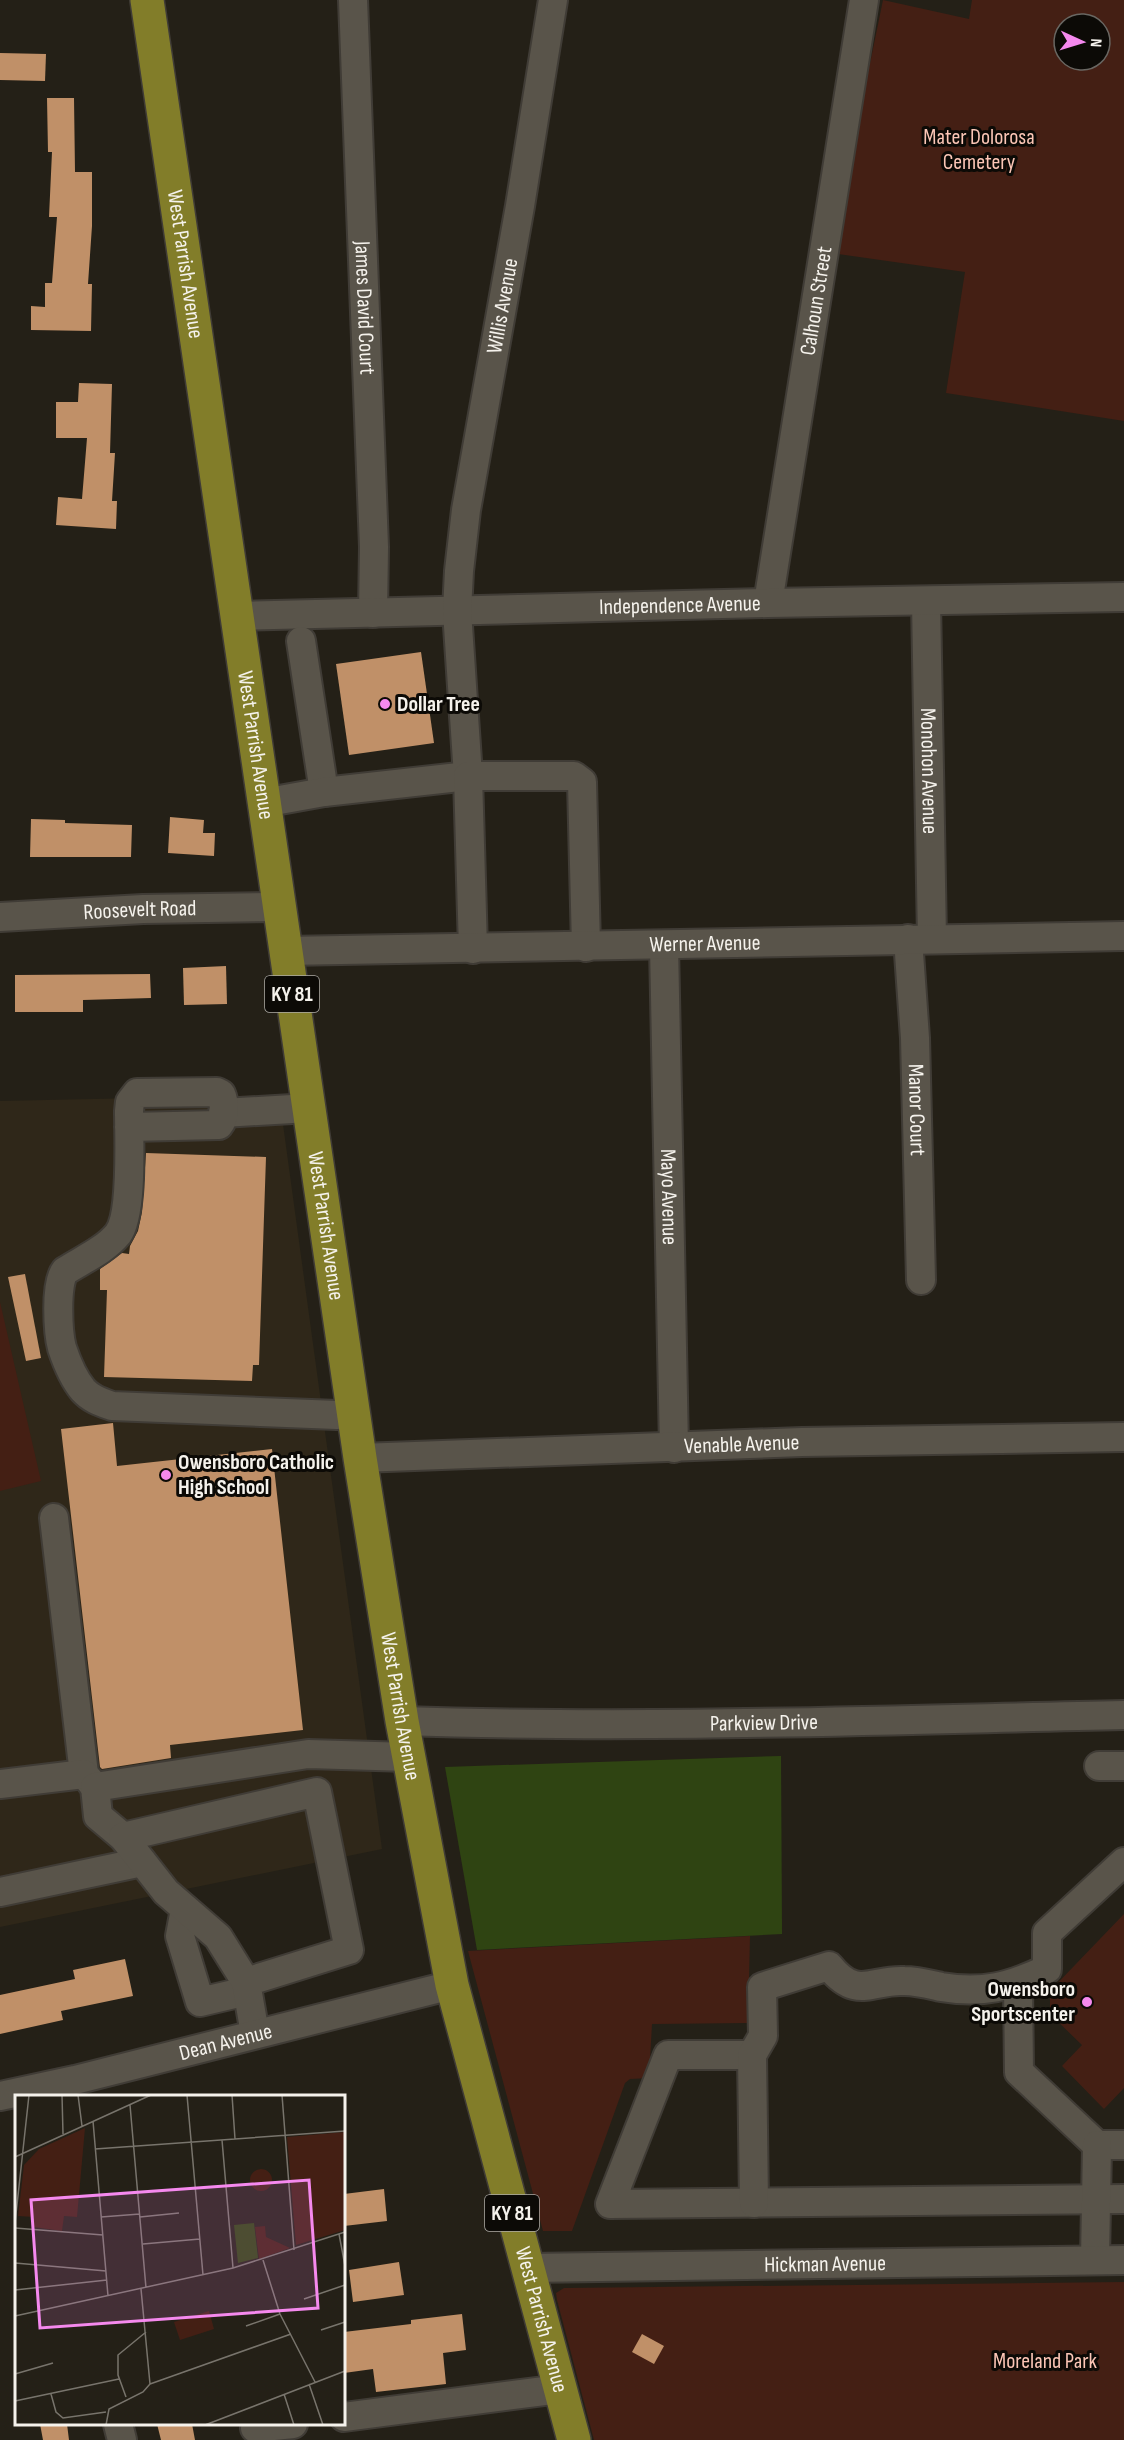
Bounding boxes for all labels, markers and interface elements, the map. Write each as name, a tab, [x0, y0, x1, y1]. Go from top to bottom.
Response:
north arrow	[1052, 12, 1112, 72]
text: N	[1086, 38, 1105, 48]
park label: Mater Dolorosa Cemetery	[923, 124, 1035, 176]
street label: West Parrish Avenue	[161, 188, 210, 340]
street label: James David Court	[349, 239, 381, 375]
street label: Calhoun Street	[794, 244, 838, 357]
street label: Willis Avenue	[481, 256, 524, 356]
street label: Independence Avenue	[599, 590, 761, 621]
street label: West Parrish Avenue	[232, 669, 280, 821]
place label: Dollar Tree	[397, 691, 480, 718]
marker: Dollar Tree	[378, 697, 392, 711]
street label: Monohon Avenue	[914, 708, 944, 834]
street label: Roosevelt Road	[83, 895, 196, 926]
street label: Werner Avenue	[649, 929, 761, 958]
road number: KY 81	[265, 976, 319, 1012]
street label: Manor Court	[902, 1063, 931, 1156]
street label: Mayo Avenue	[655, 1149, 683, 1245]
street label: West Parrish Avenue	[302, 1150, 350, 1302]
street label: Venable Avenue	[684, 1429, 800, 1460]
place label: Owensboro Catholic High School	[178, 1449, 334, 1501]
marker: Owensboro Catholic High School	[159, 1468, 173, 1482]
street label: West Parrish Avenue	[375, 1630, 426, 1783]
street label: Parkview Drive	[710, 1708, 818, 1737]
place label: Owensboro Sportscenter	[971, 1976, 1075, 2028]
marker: Owensboro Sportscenter	[1080, 1995, 1094, 2009]
street label: Dean Avenue	[176, 2017, 275, 2067]
inset map	[15, 2095, 345, 2425]
road number: KY 81	[485, 2195, 539, 2231]
street label: West Parrish Avenue	[509, 2244, 574, 2396]
street label: Hickman Avenue	[764, 2250, 886, 2278]
park label: Moreland Park	[993, 2348, 1098, 2375]

